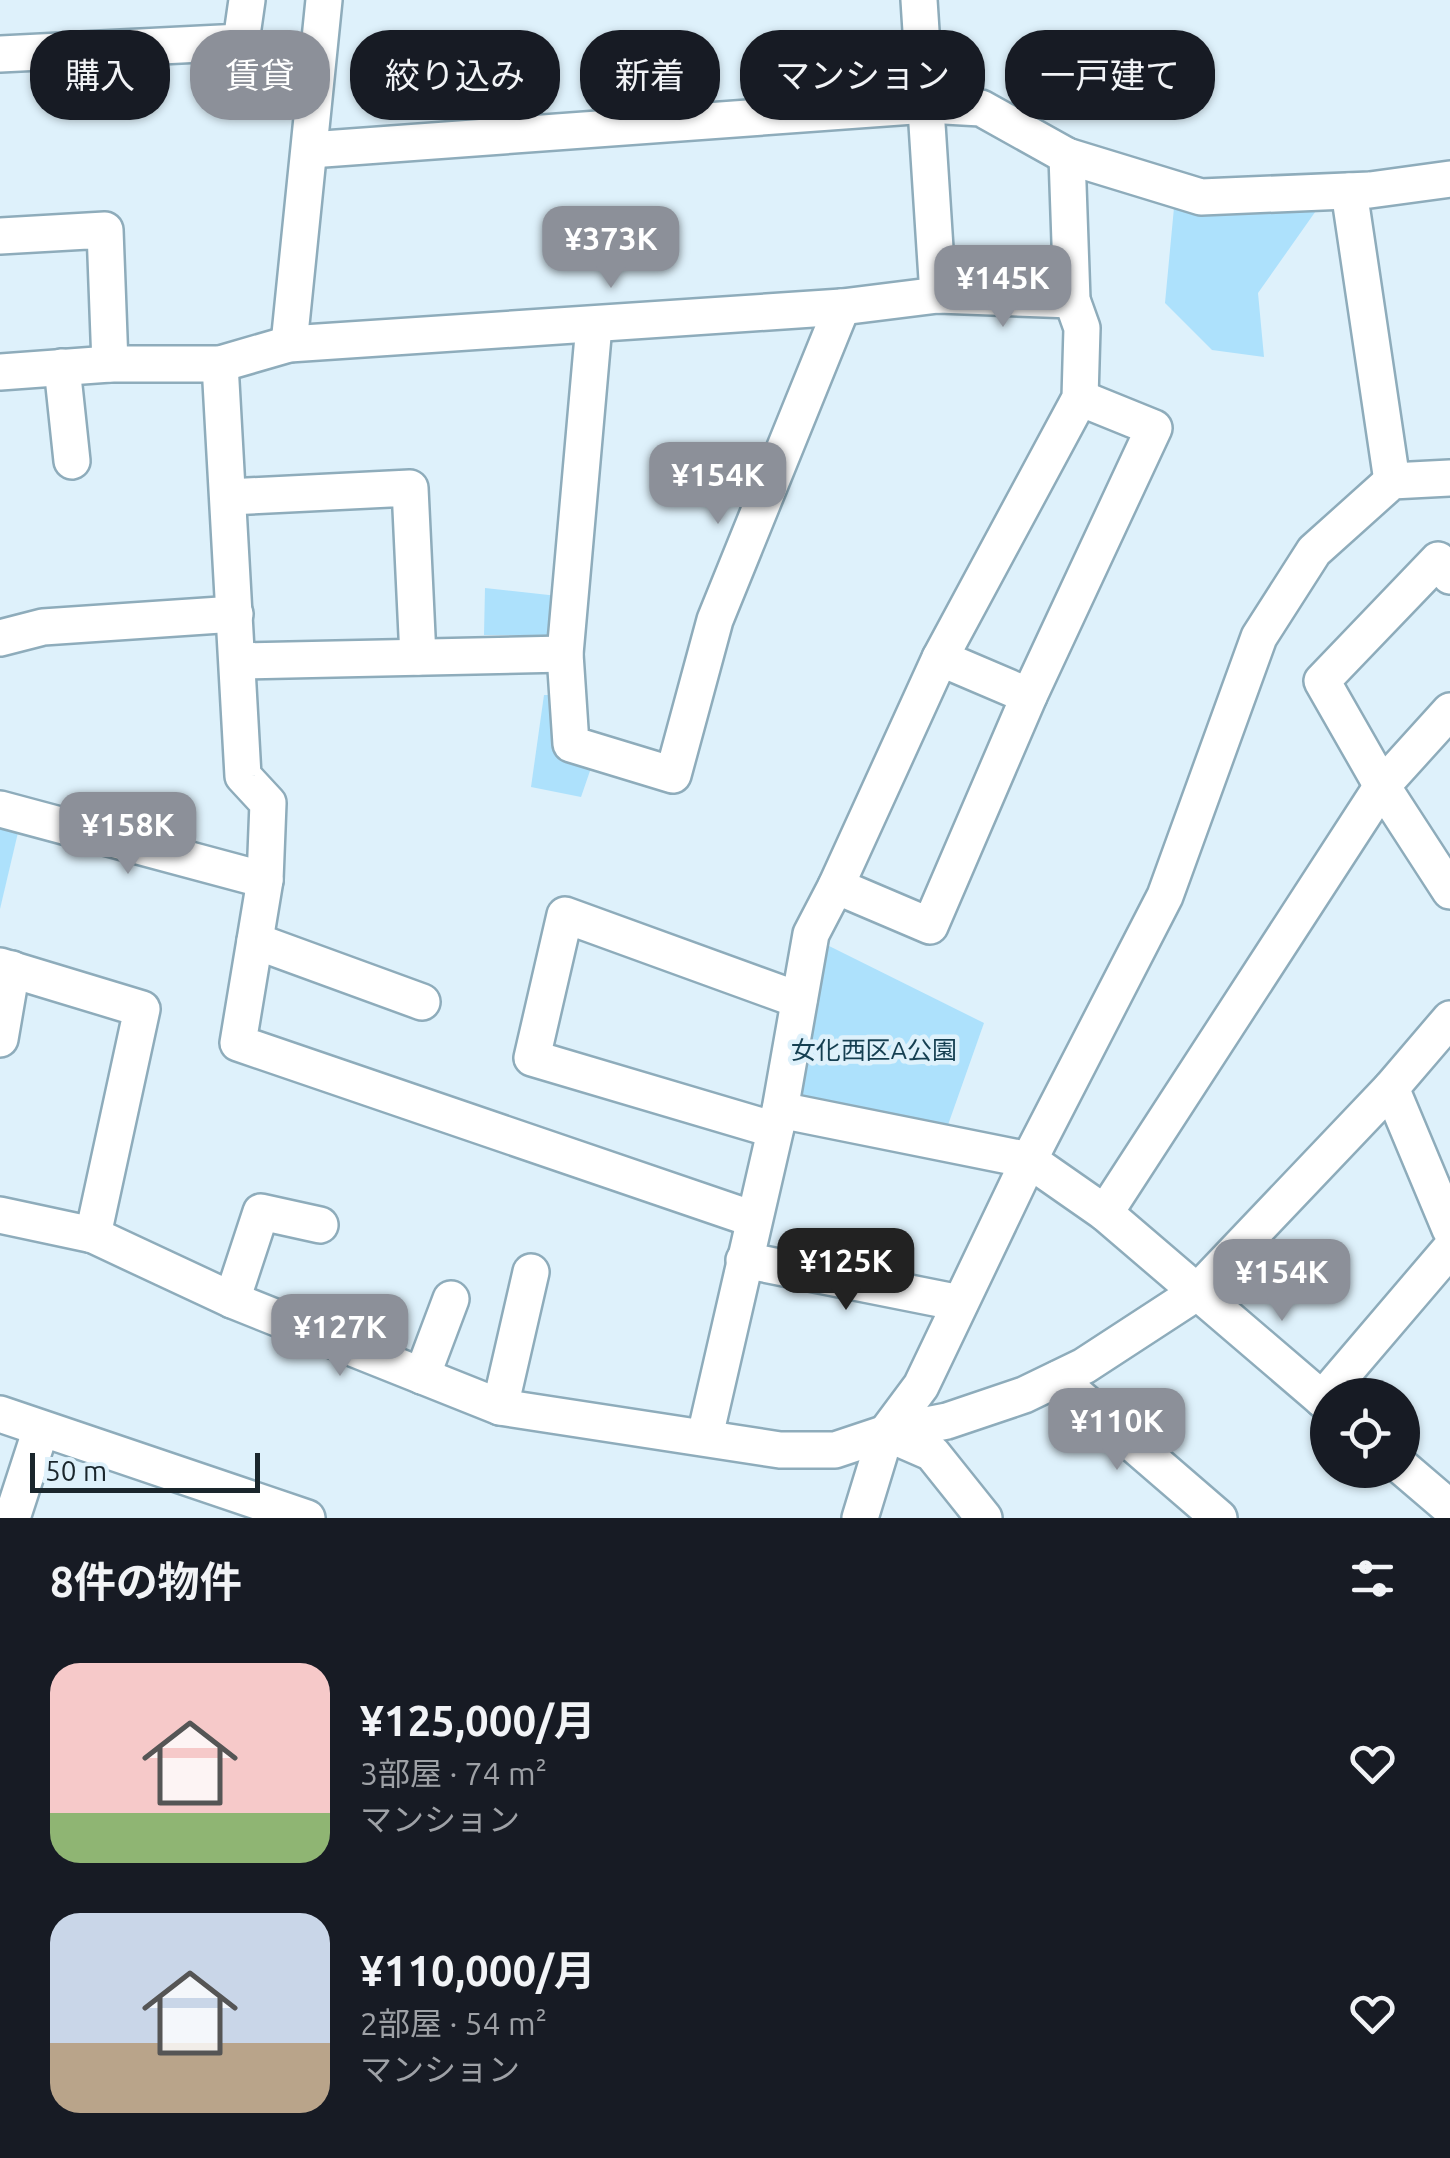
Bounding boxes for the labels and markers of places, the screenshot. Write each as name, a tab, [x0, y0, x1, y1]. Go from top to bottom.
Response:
pin: ¥373K	[541, 206, 681, 291]
pin: ¥145K	[933, 245, 1073, 330]
pin: ¥154K	[648, 442, 788, 527]
pin: ¥158K	[58, 792, 198, 877]
pin: ¥125K	[776, 1228, 916, 1313]
pin: ¥154K	[1212, 1239, 1352, 1324]
pin: ¥127K	[270, 1294, 410, 1379]
pin: ¥110K	[1047, 1388, 1187, 1473]

